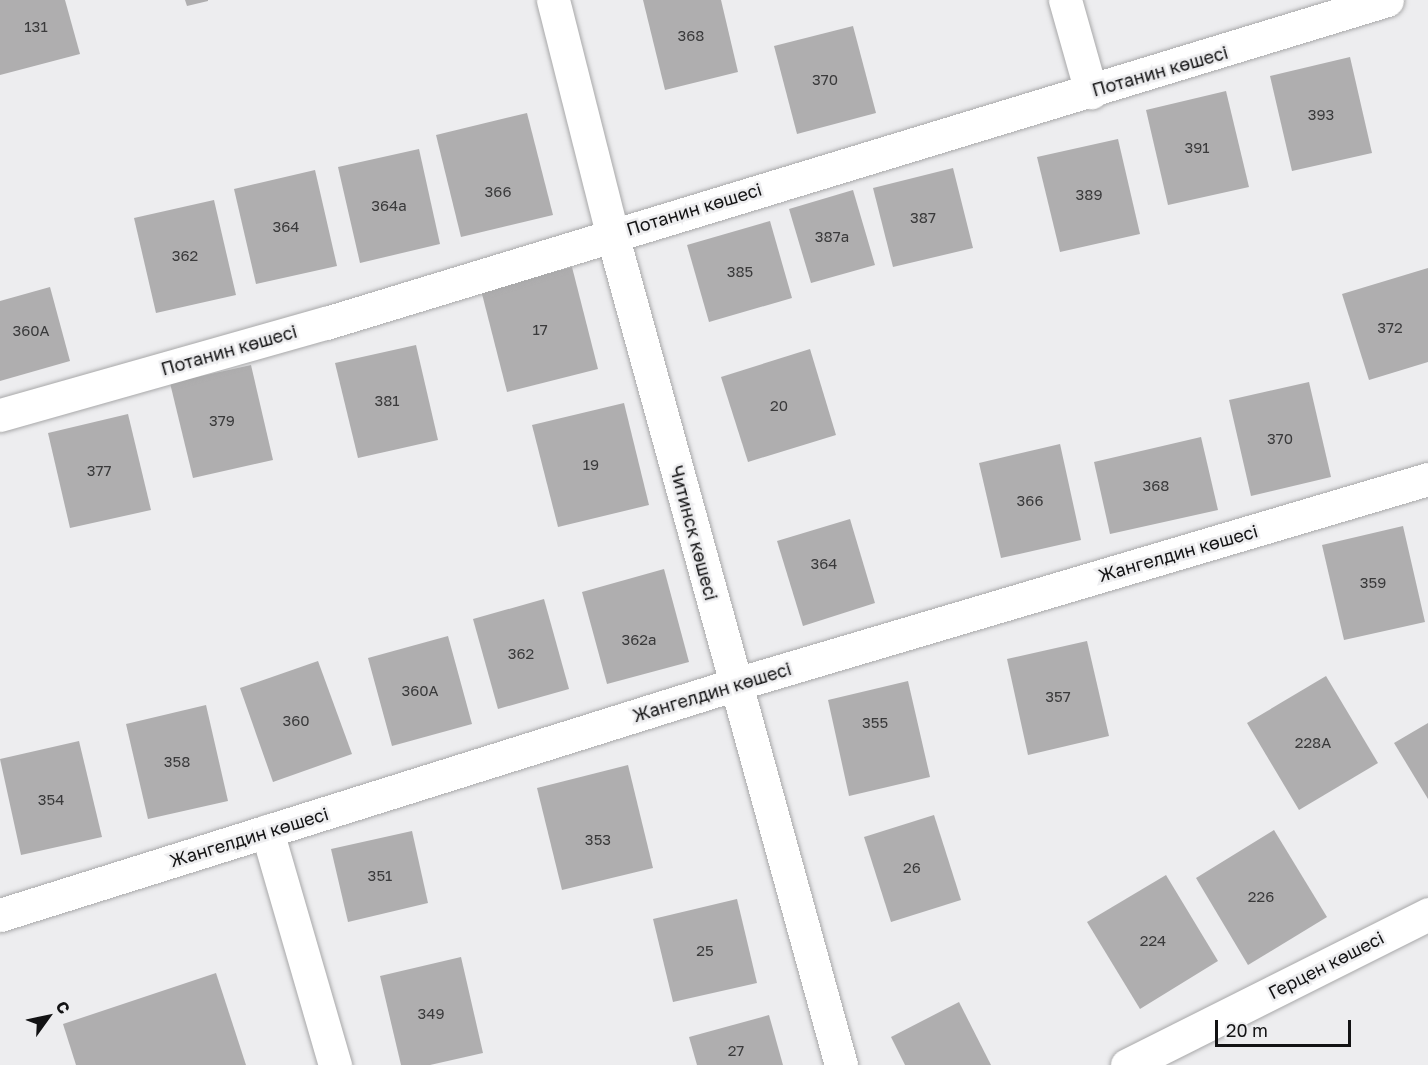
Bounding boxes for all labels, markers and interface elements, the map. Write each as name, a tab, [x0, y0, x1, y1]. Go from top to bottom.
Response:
house number: 131	[24, 18, 48, 36]
house number: 368	[678, 27, 704, 45]
street label: Потанин көшесі	[1089, 41, 1231, 101]
house number: 370	[812, 71, 838, 89]
house number: 393	[1308, 106, 1334, 124]
house number: 391	[1184, 139, 1210, 157]
street label: Потанин көшесі	[624, 178, 764, 240]
house number: 366	[485, 183, 511, 201]
house number: 389	[1076, 186, 1102, 204]
house number: 364а	[371, 197, 407, 215]
house number: 387	[910, 209, 936, 227]
house number: 364	[273, 218, 299, 236]
house number: 387а	[815, 228, 849, 246]
house number: 362	[172, 247, 198, 265]
house number: 385	[727, 263, 753, 281]
house number: 372	[1377, 319, 1403, 337]
street label: Потанин көшесі	[158, 320, 300, 380]
house number: 17	[532, 321, 548, 339]
house number: 360А	[12, 322, 50, 340]
house number: 381	[374, 392, 400, 410]
house number: 20	[770, 397, 788, 415]
house number: 379	[209, 412, 235, 430]
house number: 370	[1267, 430, 1293, 448]
house number: 19	[583, 456, 599, 474]
house number: 377	[87, 462, 111, 480]
street label: Читинск көшесі	[666, 463, 722, 603]
house number: 368	[1143, 477, 1169, 495]
house number: 366	[1017, 492, 1043, 510]
street label: Жангелдин көшесі	[1096, 520, 1260, 586]
house number: 364	[811, 555, 837, 573]
house number: 359	[1360, 574, 1386, 592]
house number: 362а	[621, 631, 657, 649]
house number: 362	[508, 645, 534, 663]
street label: Жангелдин көшесі	[630, 658, 794, 726]
house number: 360А	[401, 682, 439, 700]
house number: 357	[1045, 688, 1071, 706]
house number: 360	[282, 712, 310, 730]
house number: 355	[862, 714, 888, 732]
house number: 228А	[1295, 734, 1331, 752]
house number: 358	[164, 753, 190, 771]
house number: 354	[38, 791, 64, 809]
street label: Жангелдин көшесі	[167, 803, 331, 871]
house number: 353	[585, 831, 611, 849]
house number: 26	[903, 859, 921, 877]
house number: 351	[368, 867, 392, 885]
house number: 226	[1248, 888, 1274, 906]
street label: Герцен көшесі	[1264, 927, 1388, 1003]
house number: 224	[1140, 932, 1166, 950]
house number: 25	[696, 942, 714, 960]
north arrow	[18, 987, 78, 1047]
text: С	[52, 997, 75, 1017]
house number: 349	[418, 1005, 444, 1023]
scale bar	[1218, 1008, 1354, 1046]
text: 20 m	[1226, 1019, 1268, 1041]
house number: 27	[728, 1042, 744, 1060]

